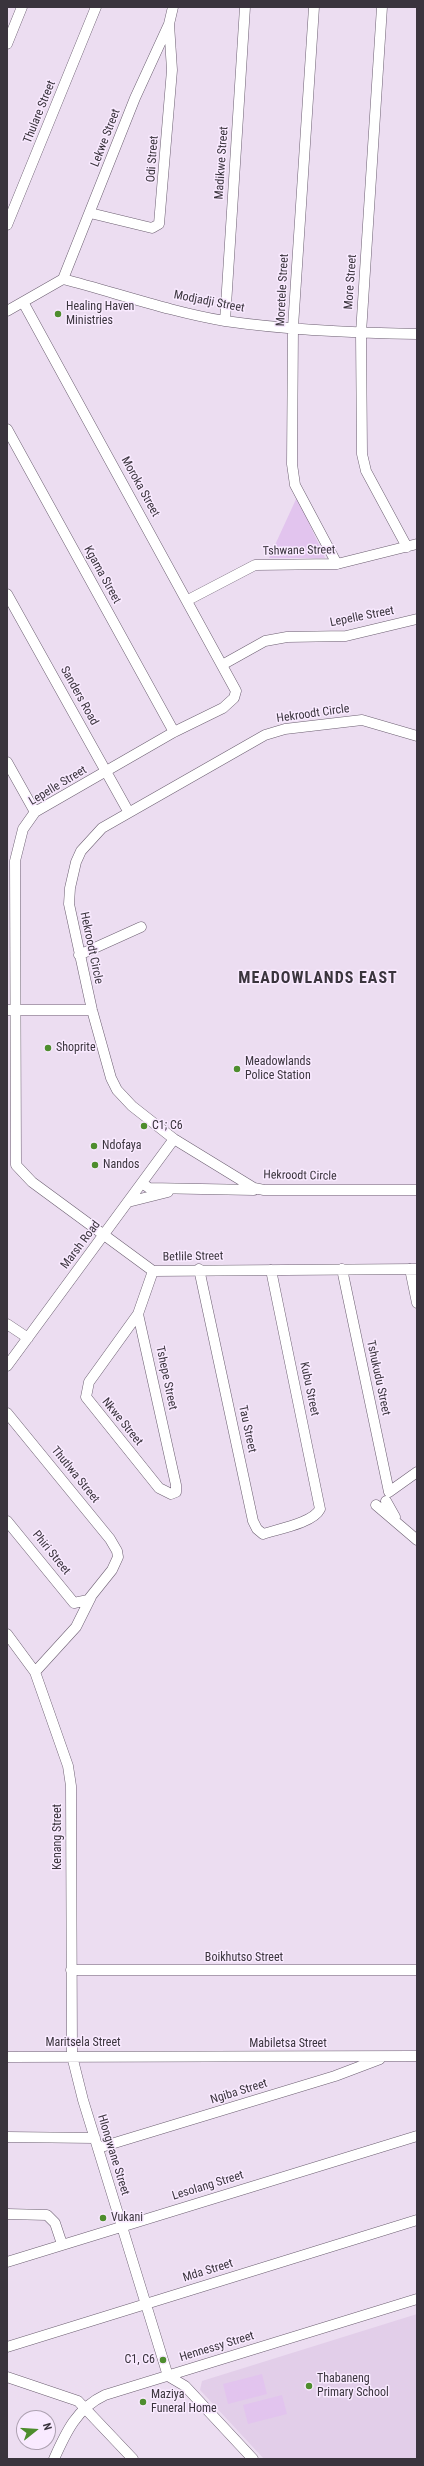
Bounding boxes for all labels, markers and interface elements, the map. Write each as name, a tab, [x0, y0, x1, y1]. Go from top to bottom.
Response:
street label: Thulare Street	[21, 79, 59, 145]
street label: Lekwe Street	[88, 107, 124, 169]
street label: Madikwe Street	[212, 126, 232, 200]
street label: Odi Street	[144, 135, 162, 183]
street label: Moretele Street	[274, 253, 292, 327]
street label: More Street	[342, 254, 360, 310]
street label: Modjadji Street	[172, 288, 246, 316]
place label: Healing Haven Ministries	[66, 300, 134, 328]
marker: Healing Haven Ministries	[53, 309, 63, 319]
street label: Moroka Street	[118, 454, 162, 520]
street label: Tshwane Street	[263, 543, 335, 559]
street label: Kgama Street	[80, 544, 124, 606]
street label: Lepelle Street	[329, 604, 395, 630]
street label: Sanders Road	[57, 664, 101, 728]
street label: Hekroodt Circle	[276, 702, 350, 726]
street label: Lepelle Street	[26, 763, 90, 809]
street label: Hekroodt Circle	[76, 911, 106, 985]
district label: MEADOWLANDS EAST	[238, 969, 398, 989]
place label: Shoprite	[56, 1041, 96, 1055]
marker: Shoprite	[43, 1043, 53, 1053]
place label: Meadowlands Police Station	[245, 1055, 311, 1083]
marker: Meadowlands Police Station	[232, 1064, 242, 1074]
place label: C1; C6	[152, 1119, 183, 1133]
marker: C1; C6	[139, 1121, 149, 1131]
place label: Ndofaya	[102, 1139, 142, 1153]
marker: Ndofaya	[89, 1141, 99, 1151]
place label: Nandos	[103, 1158, 139, 1172]
marker: Nandos	[90, 1160, 100, 1170]
street label: Hekroodt Circle	[263, 1168, 337, 1184]
street label: Marsh Road	[58, 1218, 104, 1272]
street label: Betlile Street	[163, 1249, 223, 1265]
street label: Tshukudu Street	[363, 1339, 393, 1417]
street label: Tshepe Street	[152, 1345, 180, 1411]
street label: Kubu Street	[296, 1361, 322, 1417]
street label: Nkwe Street	[98, 1395, 146, 1449]
street label: Tau Street	[235, 1404, 259, 1454]
street label: Thutlwa Street	[48, 1444, 102, 1506]
street label: Phiri Street	[29, 1528, 73, 1578]
street label: Kenang Street	[51, 1804, 65, 1870]
street label: Boikhutso Street	[205, 1951, 283, 1965]
street label: Maritsela Street	[45, 2036, 121, 2050]
street label: Mabiletsa Street	[249, 2037, 327, 2051]
street label: Ngiba Street	[209, 2077, 269, 2107]
street label: Hlongwane Street	[94, 2113, 132, 2197]
street label: Lesolang Street	[171, 2168, 245, 2204]
place label: Vukani	[111, 2211, 143, 2225]
marker: Vukani	[98, 2213, 108, 2223]
street label: Mda Street	[181, 2257, 235, 2285]
street label: Hennessy Street	[178, 2329, 256, 2365]
place label: C1, C6	[124, 2353, 155, 2367]
marker: C1, C6	[158, 2355, 168, 2365]
place label: Thabaneng Primary School	[317, 2372, 389, 2400]
marker: Thabaneng Primary School	[304, 2381, 314, 2391]
place label: Maziya Funeral Home	[151, 2388, 217, 2416]
marker: Maziya Funeral Home	[138, 2397, 148, 2407]
north arrow	[16, 2410, 56, 2450]
text: N	[40, 2422, 54, 2432]

